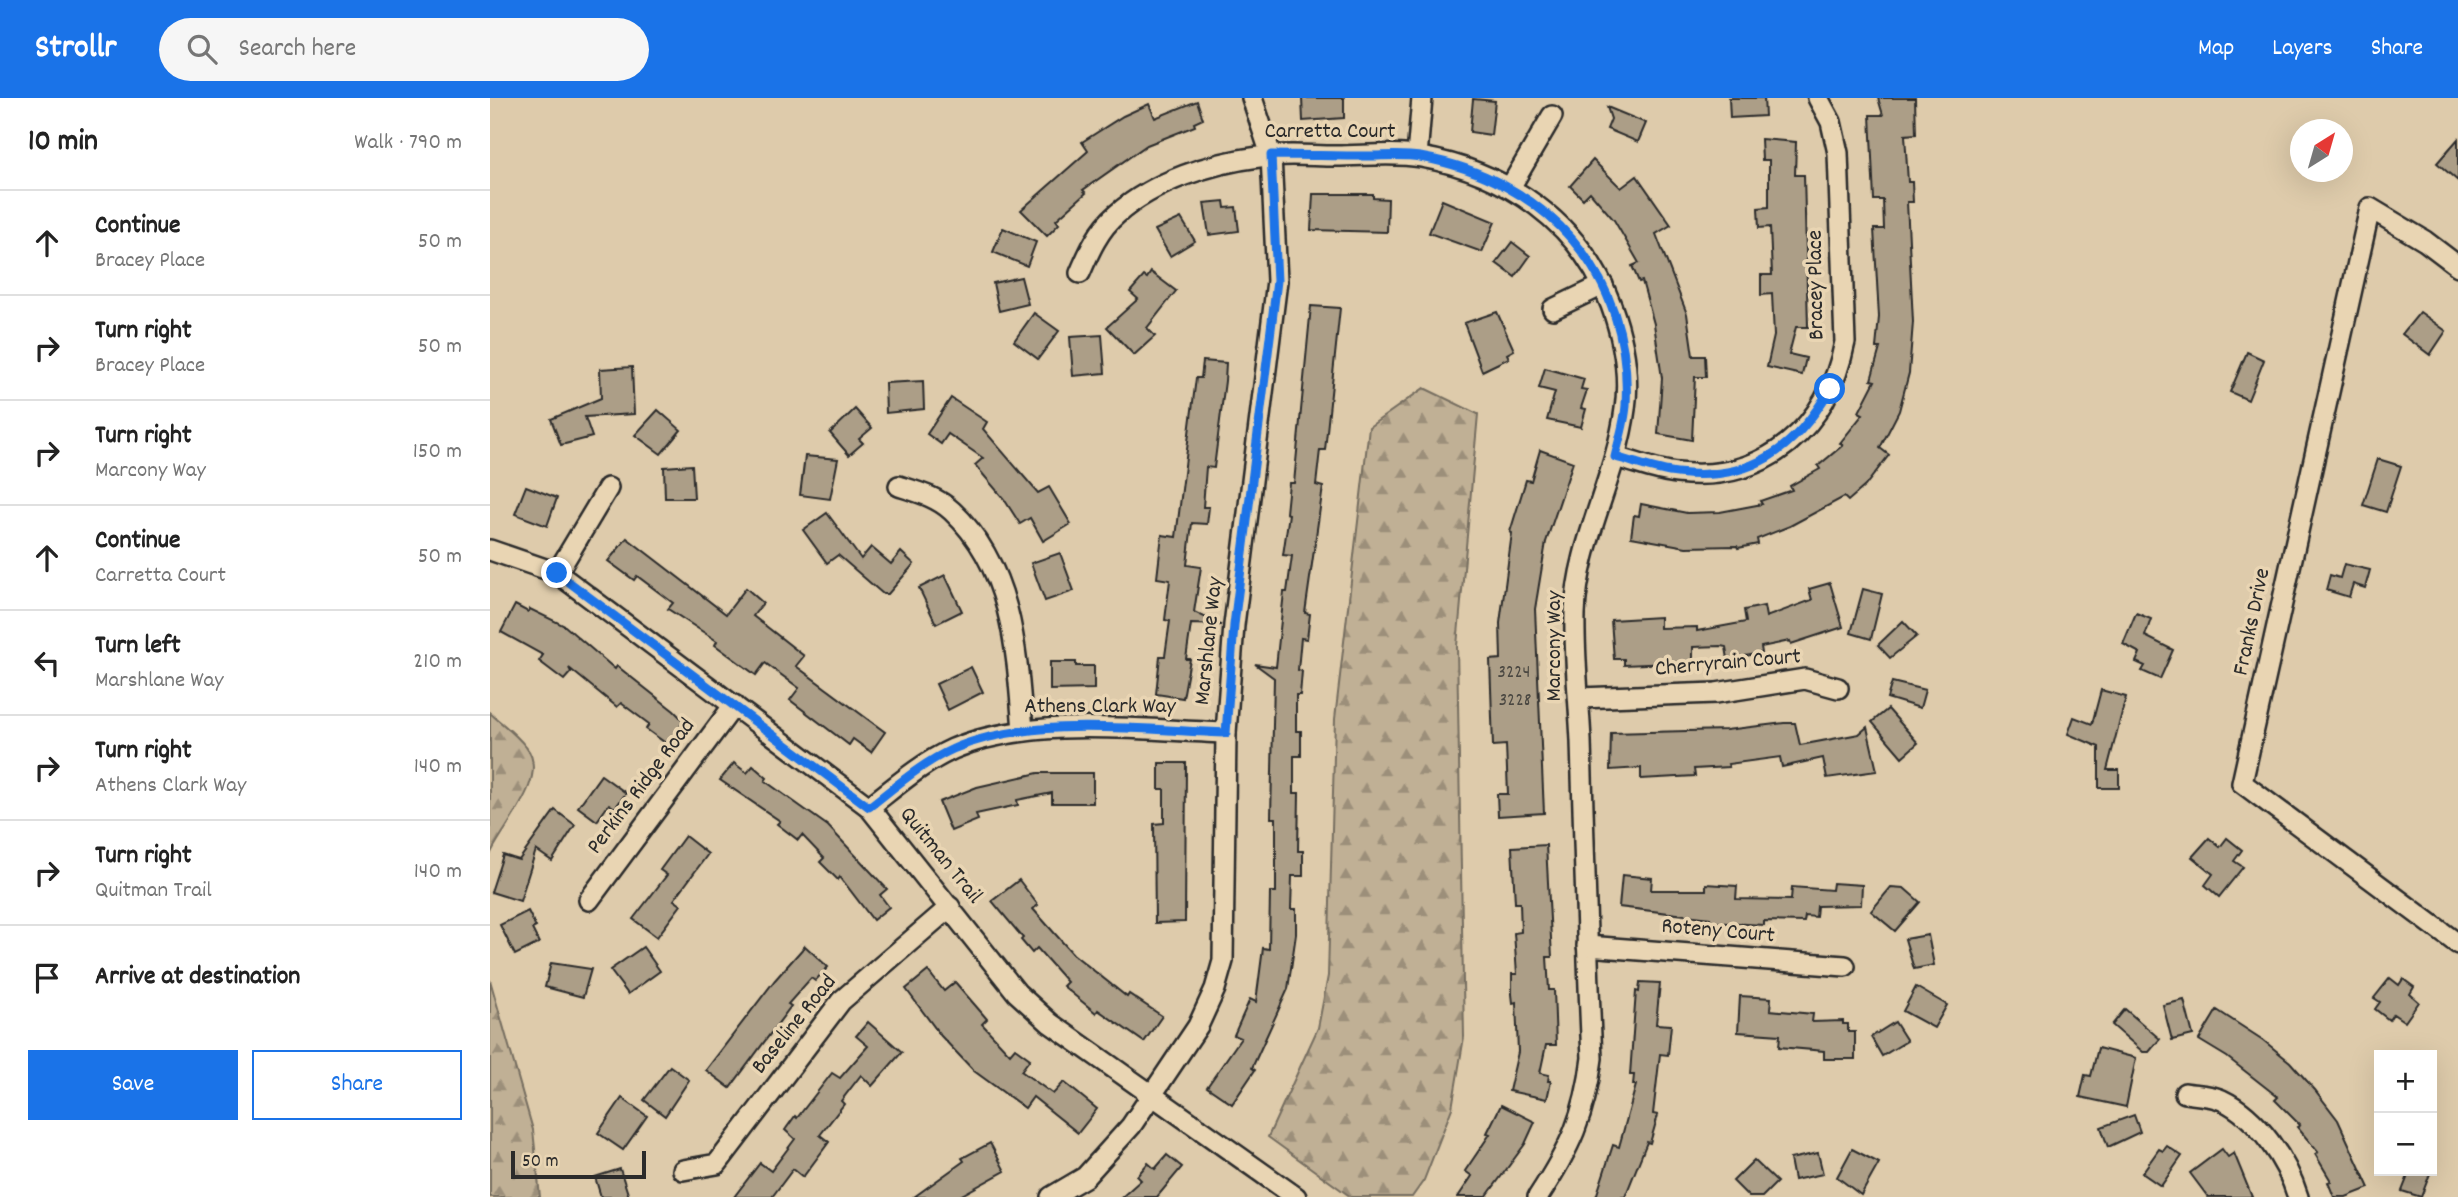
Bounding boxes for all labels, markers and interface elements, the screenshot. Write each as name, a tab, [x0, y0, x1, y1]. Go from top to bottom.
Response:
search box	[159, 18, 649, 81]
text: Strollr	[35, 26, 117, 73]
icon: search	[183, 30, 221, 68]
text: Search here	[239, 31, 356, 68]
text: Map	[2198, 32, 2234, 66]
text: Layers	[2272, 32, 2333, 66]
text: Share	[2371, 32, 2423, 66]
street label: Carretta Court	[1265, 116, 1395, 149]
north arrow	[2290, 119, 2353, 182]
text: 10 min	[28, 122, 98, 165]
text: Walk · 790 m	[354, 127, 462, 160]
text: Continue	[95, 208, 180, 245]
icon: ahead	[28, 224, 66, 262]
text: 50 m	[418, 226, 462, 259]
street label: Bracey Place	[1800, 230, 1834, 340]
text: Bracey Place	[95, 245, 205, 278]
text: Turn right	[95, 313, 192, 350]
icon: right	[28, 329, 66, 367]
text: 50 m	[418, 331, 462, 364]
text: Bracey Place	[95, 350, 205, 383]
route start	[1814, 373, 1845, 404]
text: Turn right	[95, 418, 192, 455]
icon: right	[28, 434, 66, 472]
text: 150 m	[413, 436, 462, 469]
text: Marcony Way	[95, 455, 206, 488]
text: Continue	[95, 523, 180, 560]
icon: ahead	[28, 539, 66, 577]
text: 50 m	[418, 541, 462, 574]
route end	[541, 557, 572, 588]
text: Carretta Court	[95, 560, 226, 593]
street label: Franks Drive	[2226, 565, 2280, 679]
street label: Marshlane Way	[1187, 575, 1233, 707]
street label: Marcony Way	[1539, 590, 1572, 701]
text: Turn left	[95, 628, 181, 665]
street label: Cherryrain Court	[1654, 641, 1802, 687]
icon: left	[28, 644, 66, 682]
text: 210 m	[413, 646, 462, 679]
house number: 3224	[1498, 660, 1530, 687]
text: Marshlane Way	[95, 665, 224, 698]
house number: 3228	[1499, 688, 1531, 715]
street label: Athens Clark Way	[1024, 691, 1176, 724]
street label: Perkins Ridge Road	[580, 712, 704, 862]
text: Turn right	[95, 733, 192, 770]
icon: right	[28, 749, 66, 787]
text: 140 m	[414, 751, 462, 784]
text: Athens Clark Way	[95, 770, 246, 803]
street label: Quitman Trail	[890, 800, 990, 912]
text: Turn right	[95, 838, 192, 875]
icon: right	[28, 854, 66, 892]
text: 140 m	[414, 856, 462, 889]
text: Quitman Trail	[95, 875, 212, 908]
street label: Roteny Court	[1660, 911, 1776, 953]
icon: arrive	[28, 959, 66, 997]
text: Arrive at destination	[95, 959, 300, 996]
street label: Baseline Road	[744, 968, 846, 1082]
button: Save	[28, 1050, 238, 1120]
button: Share	[252, 1050, 462, 1120]
map controls	[2374, 1050, 2437, 1176]
button: +	[2374, 1050, 2437, 1113]
button: −	[2374, 1113, 2437, 1176]
scale bar	[511, 1148, 646, 1180]
text: 50 m	[522, 1149, 559, 1176]

